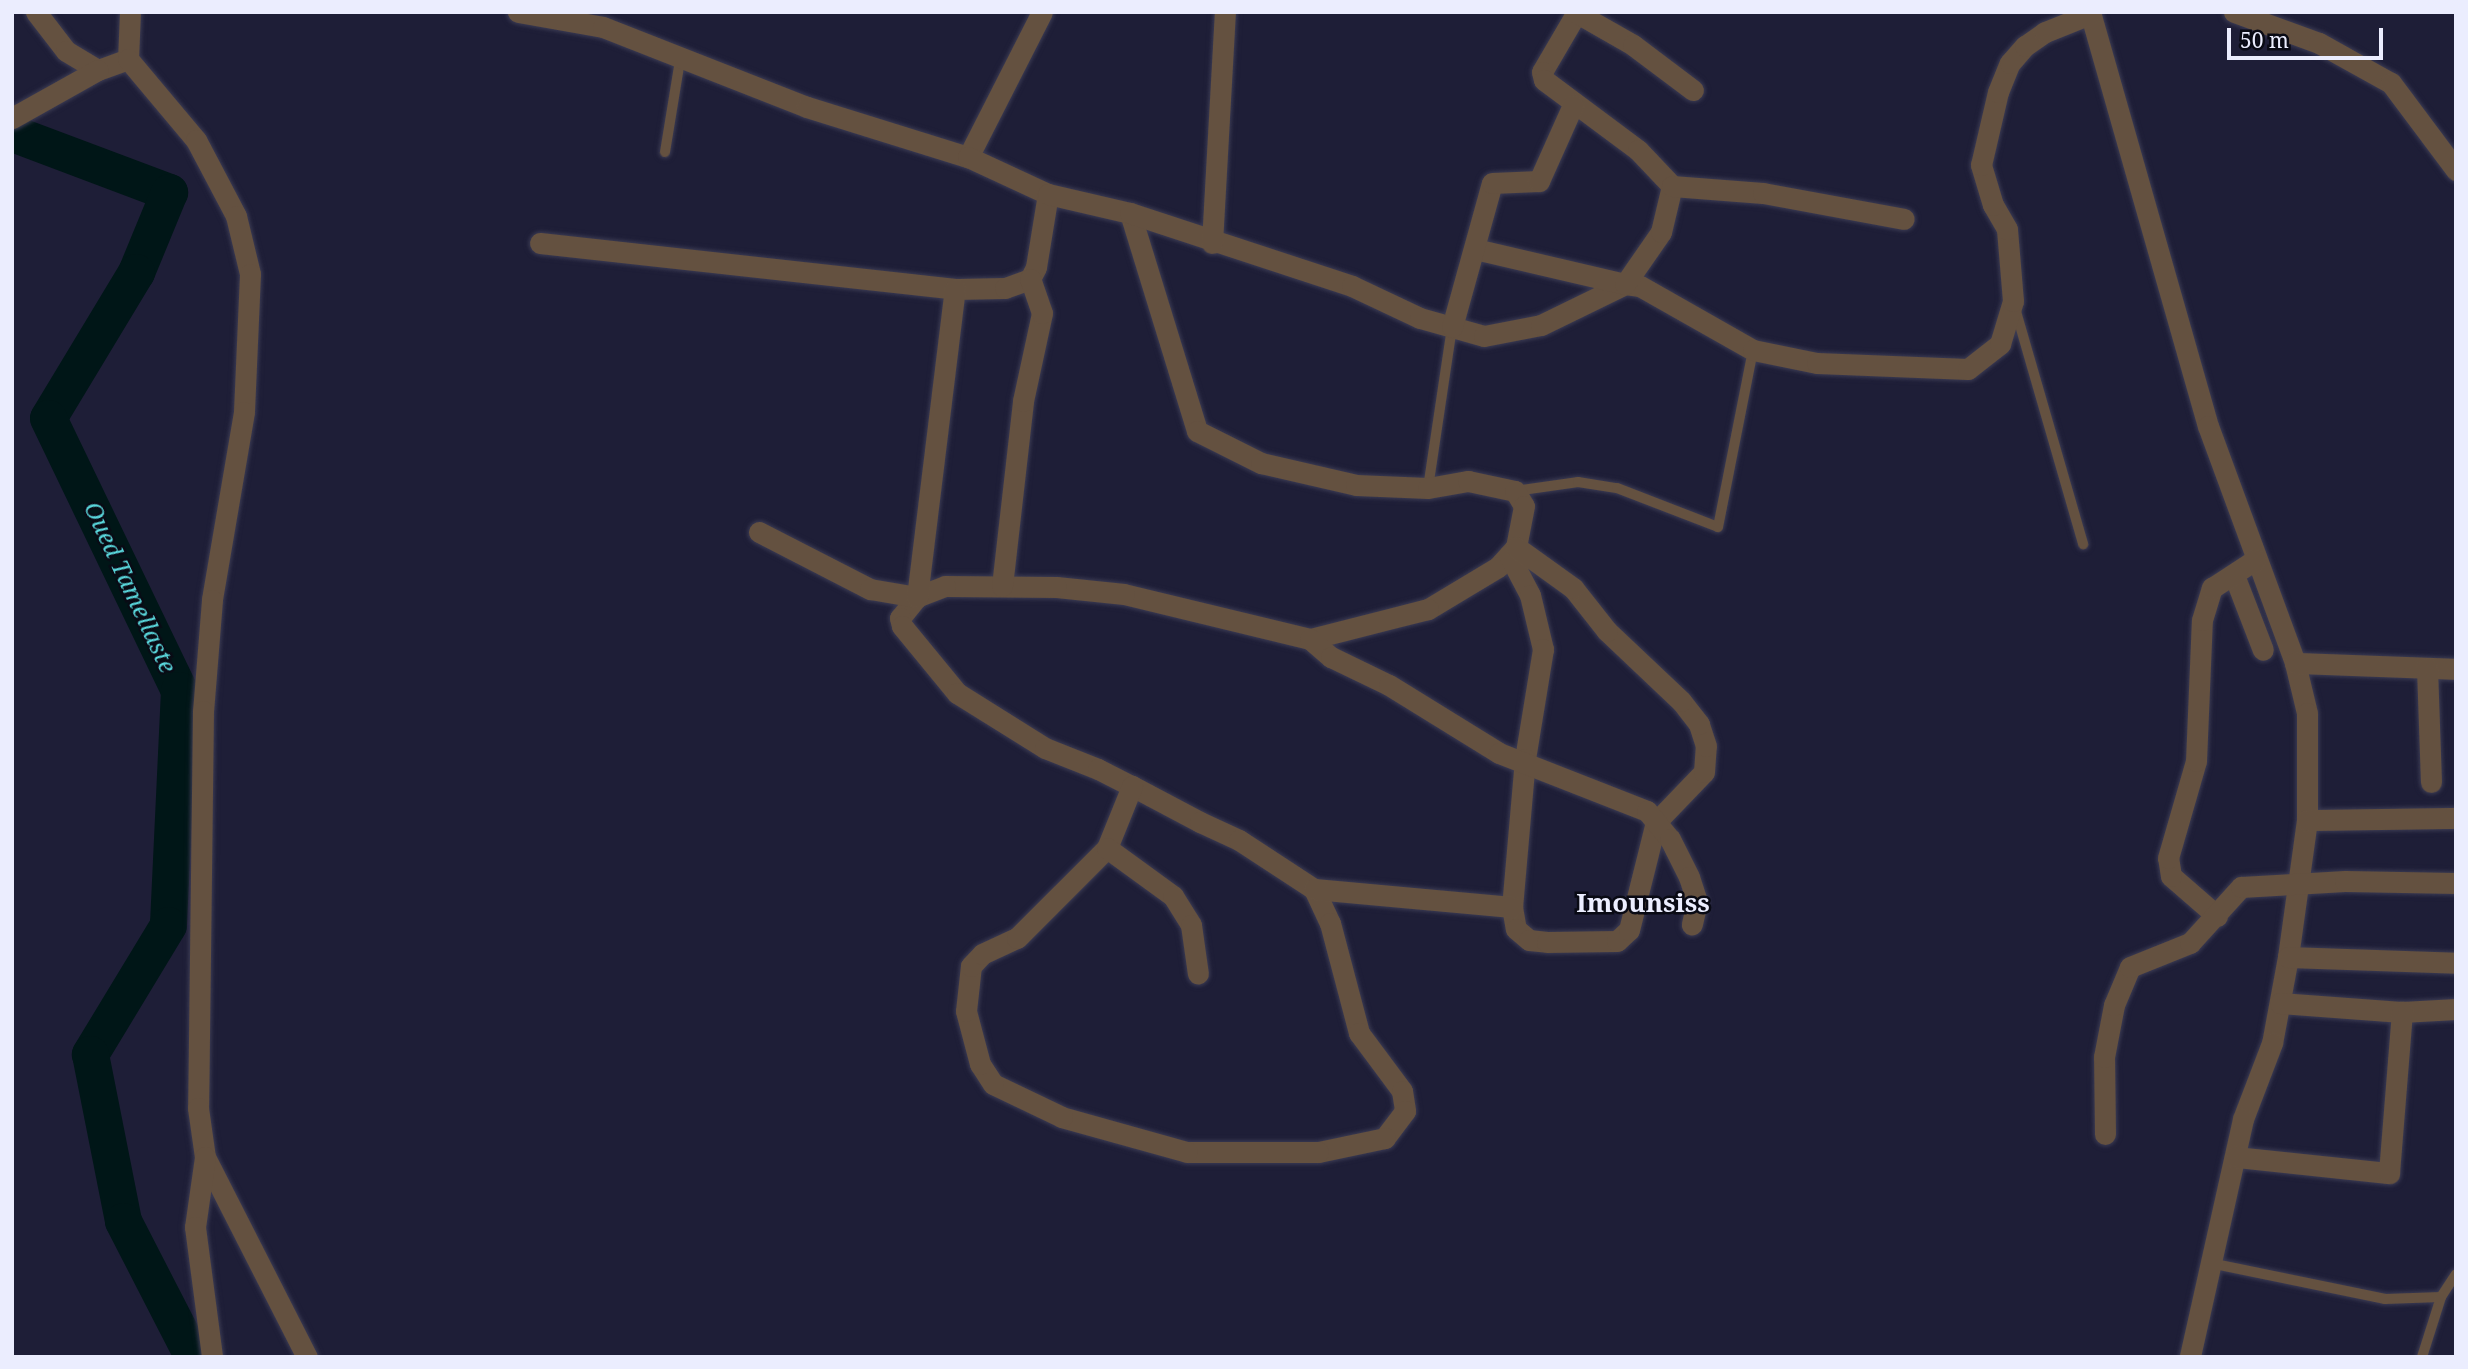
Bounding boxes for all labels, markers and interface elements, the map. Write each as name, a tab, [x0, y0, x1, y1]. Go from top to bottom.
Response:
scale bar	[2230, 14, 2386, 58]
text: 50 m	[2240, 26, 2289, 54]
water label: Oued Tamellaste	[79, 497, 183, 677]
district label: Imounsiss	[1576, 887, 1710, 919]

